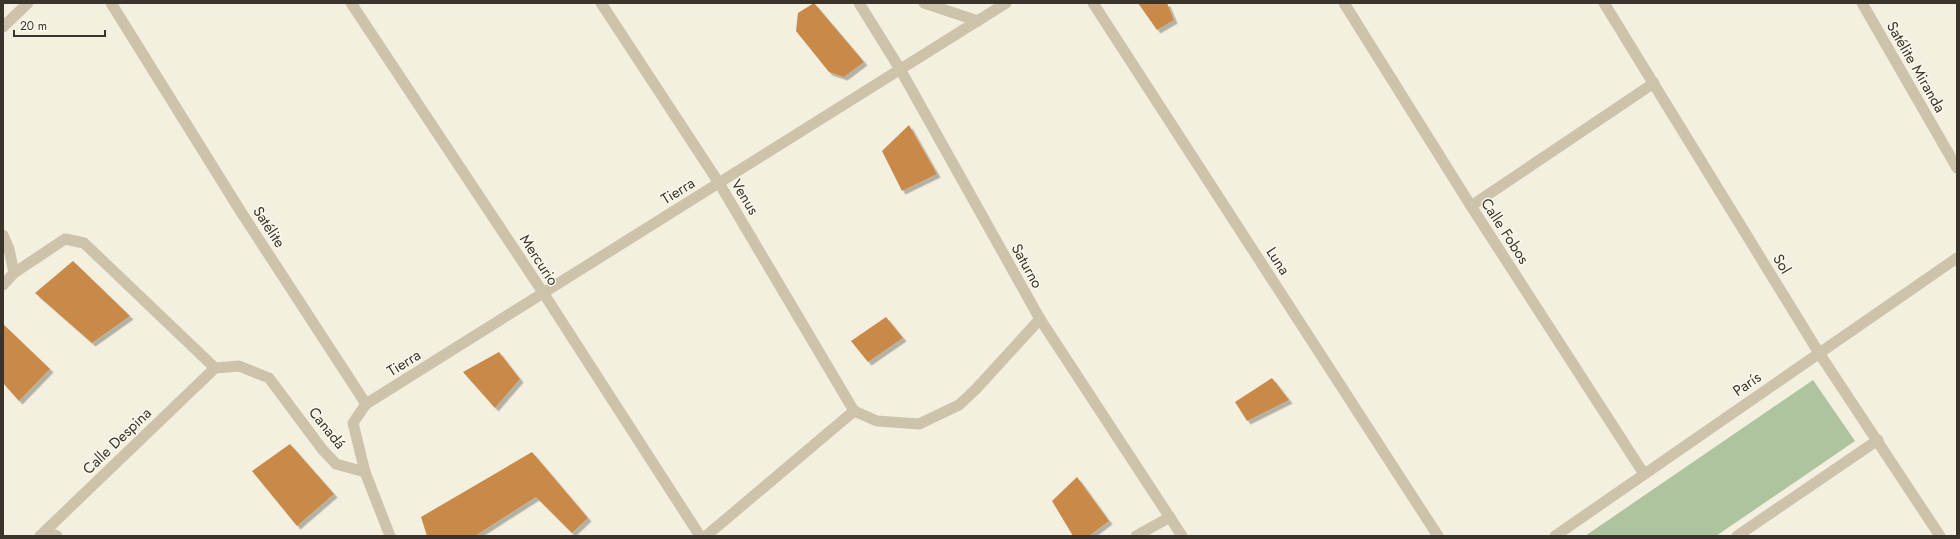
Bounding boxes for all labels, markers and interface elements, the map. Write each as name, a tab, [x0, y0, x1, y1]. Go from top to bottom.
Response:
scale bar	[14, 12, 105, 38]
text: 20 m	[20, 17, 47, 35]
street label: Satélite Miranda	[1881, 17, 1951, 117]
street label: Tierra	[657, 172, 699, 210]
street label: Venus	[726, 175, 764, 219]
street label: Calle Fobos	[1475, 194, 1535, 268]
street label: Satélite	[247, 202, 291, 252]
street label: Mercurio	[514, 230, 564, 290]
street label: Saturno	[1006, 240, 1048, 292]
street label: Luna	[1261, 243, 1295, 279]
street label: Sol	[1767, 250, 1797, 278]
street label: Tierra	[383, 344, 425, 382]
street label: París	[1728, 366, 1766, 402]
street label: Calle Despina	[78, 402, 156, 480]
street label: Canadá	[303, 402, 351, 454]

